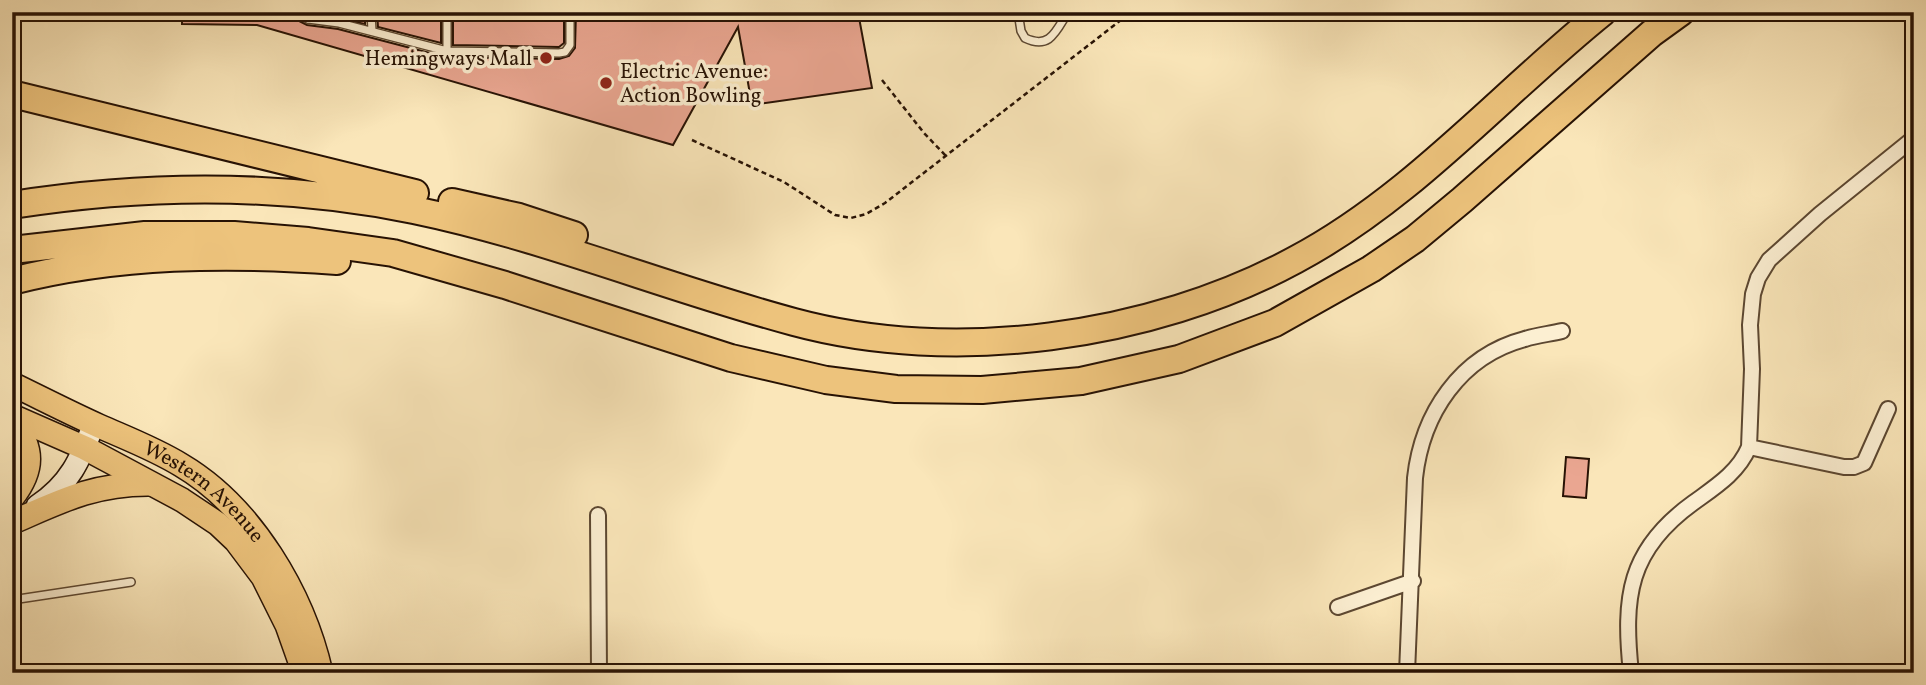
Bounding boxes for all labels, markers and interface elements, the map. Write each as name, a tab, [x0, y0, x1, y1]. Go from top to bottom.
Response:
place label: Hemingways Mall	[365, 45, 532, 74]
marker: Hemingways Mall	[538, 50, 554, 66]
place label: Electric Avenue: Action Bowling	[620, 58, 768, 111]
marker: Electric Avenue: Action Bowling	[598, 75, 614, 91]
street label: Western Avenue	[138, 434, 271, 549]

